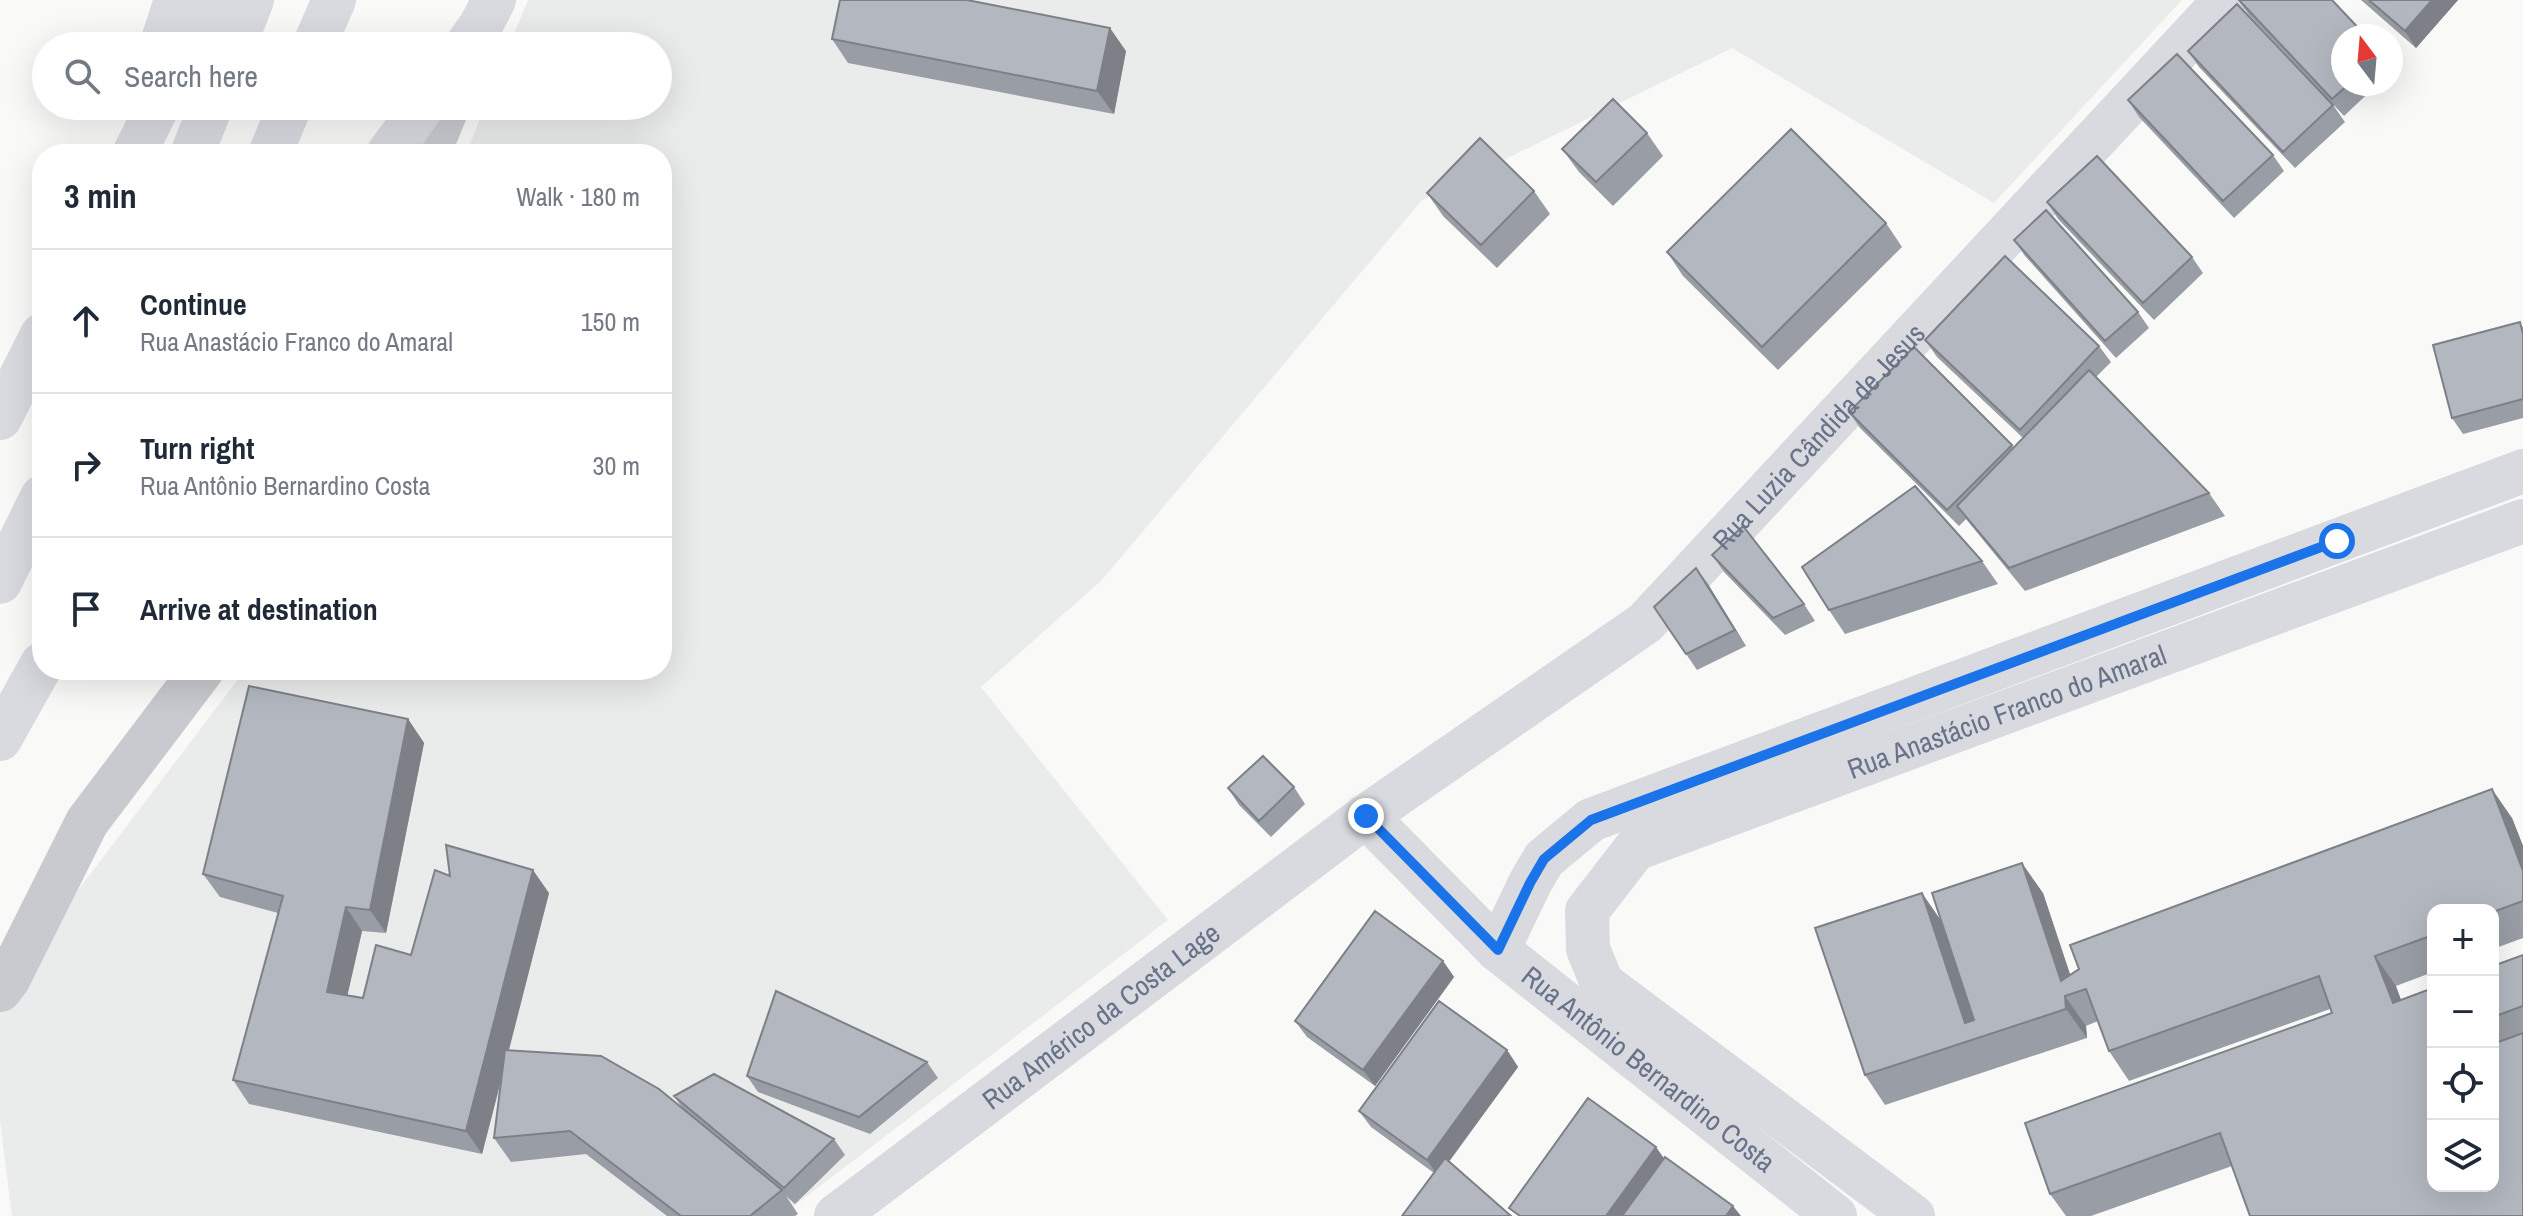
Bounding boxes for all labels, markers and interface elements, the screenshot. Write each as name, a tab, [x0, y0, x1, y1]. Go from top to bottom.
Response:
north arrow	[2331, 24, 2403, 96]
search box	[32, 32, 672, 120]
icon: search	[60, 54, 104, 98]
text: Search here	[124, 56, 258, 96]
text: 3 min	[64, 173, 137, 219]
text: Walk · 180 m	[516, 179, 640, 214]
text: Continue	[140, 284, 247, 324]
icon: ahead	[64, 299, 108, 343]
text: 150 m	[581, 304, 640, 339]
street label: Rua Luzia Cândida de Jesus	[1704, 315, 1933, 558]
text: Rua Anastácio Franco do Amaral	[140, 324, 453, 359]
text: Turn right	[140, 428, 254, 468]
icon: right	[64, 443, 108, 487]
text: 30 m	[593, 448, 640, 483]
text: Rua Antônio Bernardino Costa	[140, 468, 430, 503]
route start	[2319, 523, 2355, 559]
icon: arrive	[64, 587, 108, 631]
text: Arrive at destination	[140, 589, 378, 629]
street label: Rua Anastácio Franco do Amaral	[1842, 635, 2171, 788]
route end	[1348, 798, 1384, 834]
map controls	[2427, 904, 2499, 1192]
button: +	[2427, 904, 2499, 976]
street label: Rua Américo da Costa Lage	[974, 914, 1228, 1118]
street label: Rua Antônio Bernardino Costa	[1514, 957, 1783, 1181]
button: −	[2427, 976, 2499, 1048]
button: locate	[2427, 1048, 2499, 1120]
button: layers	[2427, 1120, 2499, 1192]

